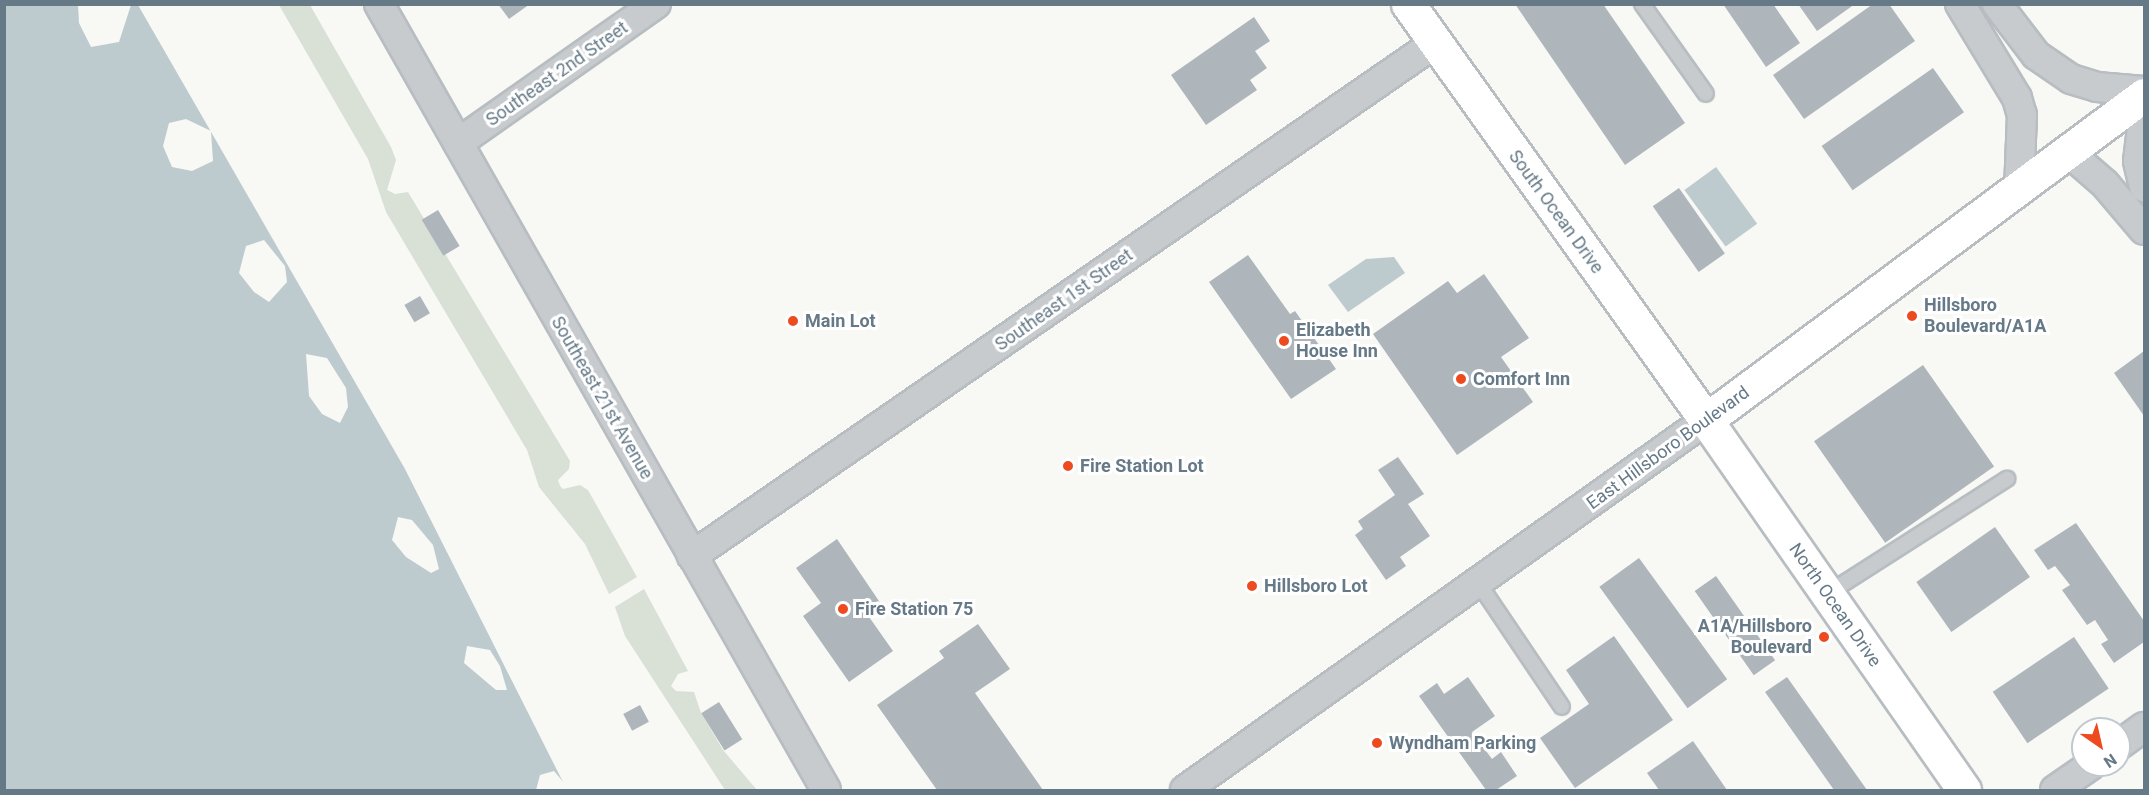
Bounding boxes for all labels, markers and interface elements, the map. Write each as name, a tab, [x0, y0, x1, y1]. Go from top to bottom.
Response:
street label: Southeast 2nd Street	[482, 17, 632, 131]
street label: South Ocean Drive	[1504, 146, 1608, 278]
street label: Southeast 1st Street	[991, 244, 1137, 356]
place label: Hillsboro Boulevard/A1A	[1924, 295, 2046, 338]
marker: Hillsboro Boulevard/A1A	[1905, 309, 1919, 323]
place label: Main Lot	[805, 310, 876, 332]
street label: Southeast 21st Avenue	[547, 313, 657, 483]
marker: Main Lot	[786, 314, 800, 328]
place label: Elizabeth House Inn	[1296, 320, 1378, 362]
marker: Elizabeth House Inn	[1277, 334, 1291, 348]
place label: Comfort Inn	[1473, 368, 1570, 390]
marker: Comfort Inn	[1454, 372, 1468, 386]
street label: East Hillsboro Boulevard	[1583, 382, 1753, 514]
place label: Fire Station Lot	[1080, 455, 1204, 477]
marker: Fire Station Lot	[1061, 459, 1075, 473]
street label: North Ocean Drive	[1784, 539, 1886, 671]
place label: Hillsboro Lot	[1264, 575, 1367, 597]
marker: Hillsboro Lot	[1245, 579, 1259, 593]
place label: Fire Station 75	[855, 598, 973, 620]
marker: Fire Station 75	[836, 602, 850, 616]
place label: A1A/Hillsboro Boulevard	[1698, 616, 1812, 658]
marker: A1A/Hillsboro Boulevard	[1817, 630, 1831, 644]
north arrow	[2071, 717, 2131, 777]
place label: Wyndham Parking	[1389, 732, 1536, 754]
marker: Wyndham Parking	[1370, 736, 1384, 750]
text: N	[2100, 750, 2120, 772]

